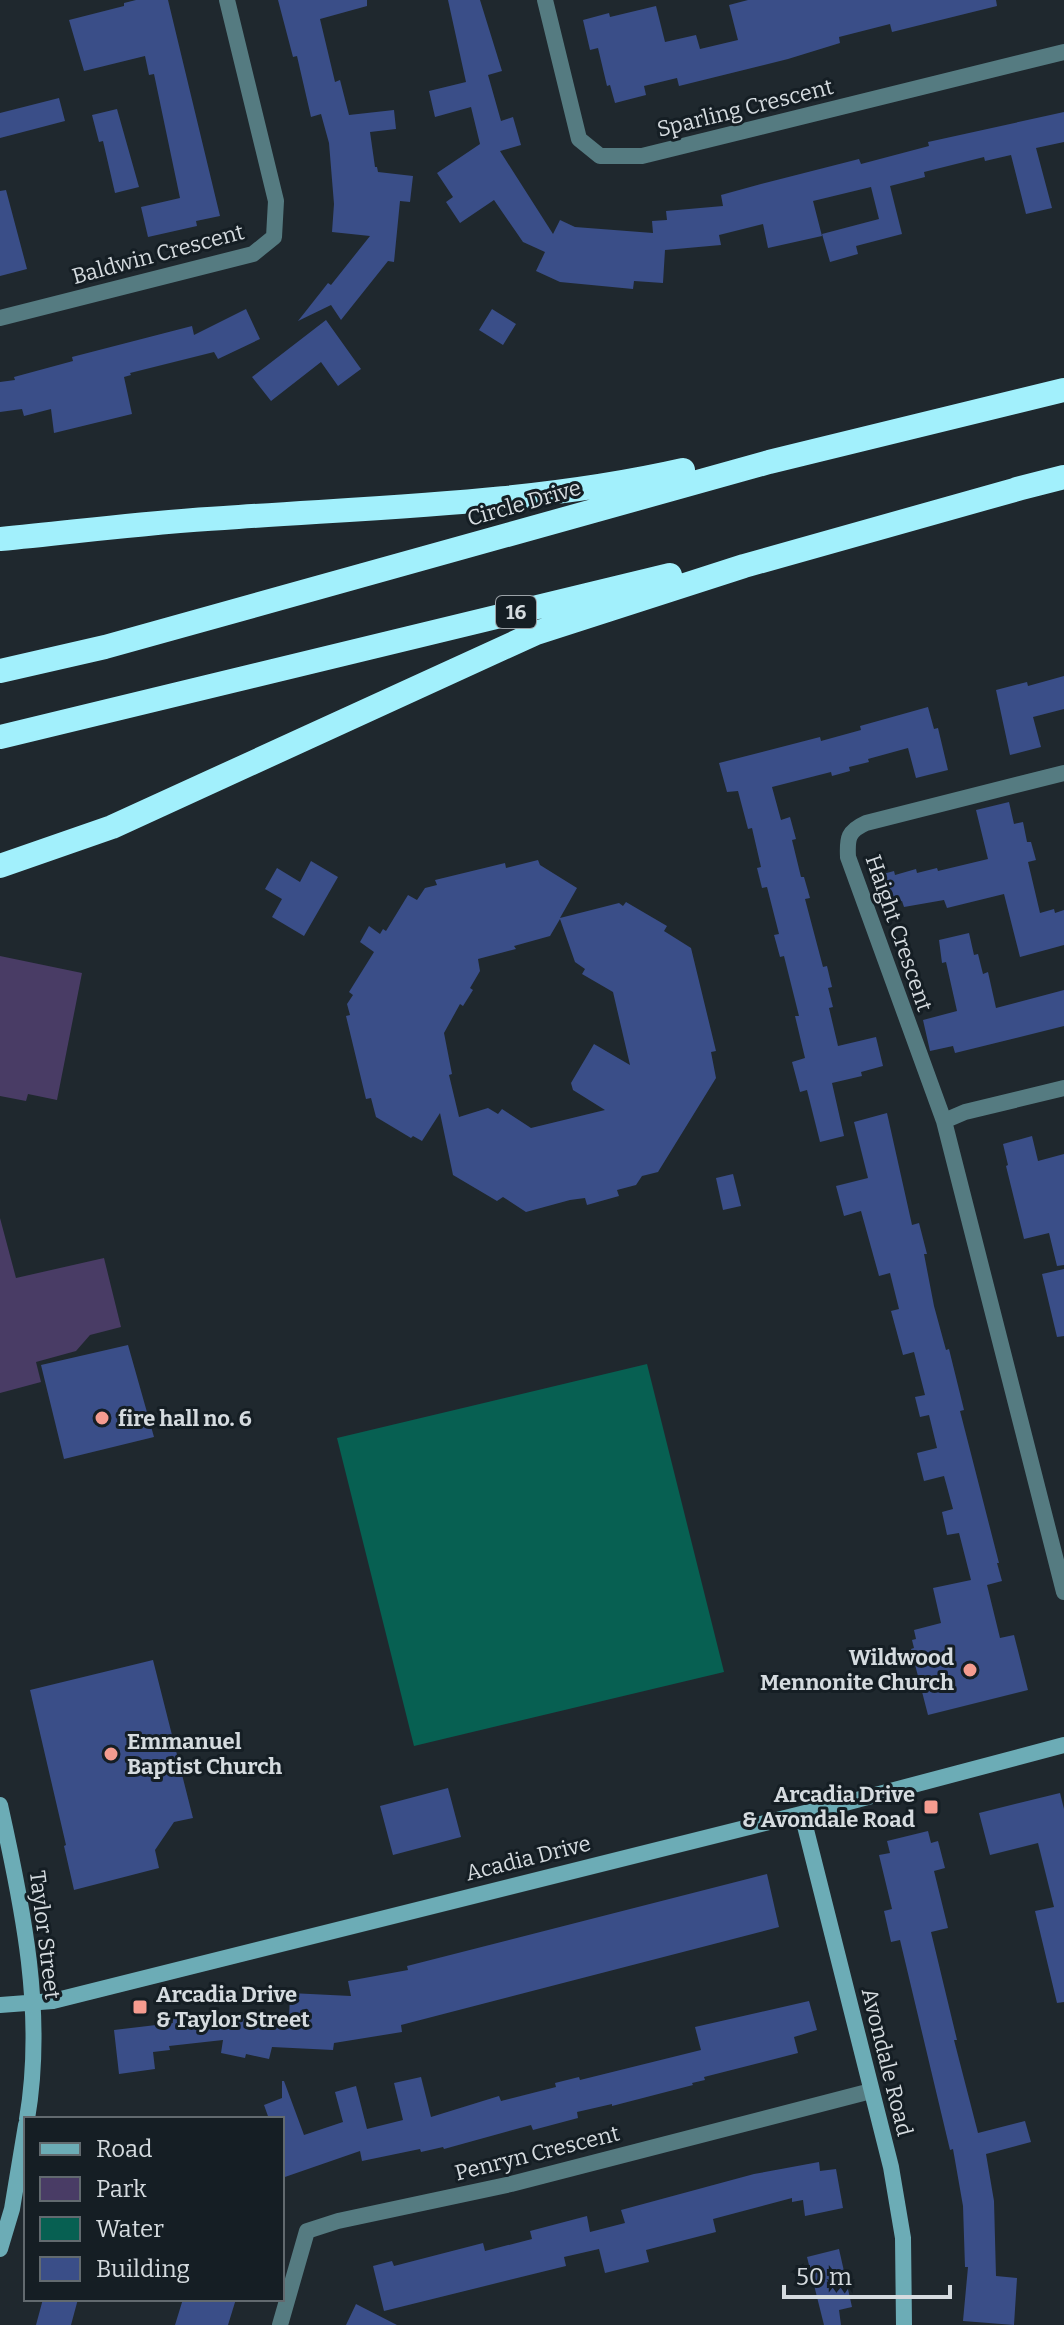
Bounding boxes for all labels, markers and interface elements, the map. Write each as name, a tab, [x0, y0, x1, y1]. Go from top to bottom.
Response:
street label: Sparling Crescent	[654, 73, 836, 143]
street label: Baldwin Crescent	[69, 218, 247, 290]
street label: Circle Drive	[464, 474, 584, 532]
road number: 16	[496, 596, 536, 628]
street label: Haight Crescent	[860, 851, 938, 1015]
place label: fire hall no. 6	[118, 1405, 252, 1432]
marker: fire hall no. 6	[93, 1409, 111, 1427]
place label: Wildwood Mennonite Church	[760, 1644, 954, 1696]
marker: Wildwood Mennonite Church	[961, 1661, 979, 1679]
place label: Emmanuel Baptist Church	[127, 1728, 282, 1780]
marker: Emmanuel Baptist Church	[102, 1745, 120, 1763]
place label: Arcadia Drive & Avondale Road	[742, 1781, 915, 1833]
marker: Arcadia Drive & Avondale Road	[922, 1798, 940, 1816]
street label: Acadia Drive	[463, 1829, 593, 1887]
street label: Taylor Street	[24, 1869, 66, 2001]
place label: Arcadia Drive & Taylor Street	[156, 1981, 310, 2033]
street label: Avondale Road	[856, 1985, 918, 2139]
marker: Arcadia Drive & Taylor Street	[131, 1998, 149, 2016]
legend	[24, 2117, 284, 2301]
street label: Penryn Crescent	[452, 2119, 622, 2187]
text: Road	[96, 2135, 152, 2163]
text: Park	[96, 2175, 147, 2203]
text: Water	[96, 2215, 164, 2243]
scale bar	[784, 2249, 950, 2299]
text: Building	[96, 2255, 190, 2283]
text: 50 m	[796, 2263, 852, 2291]

